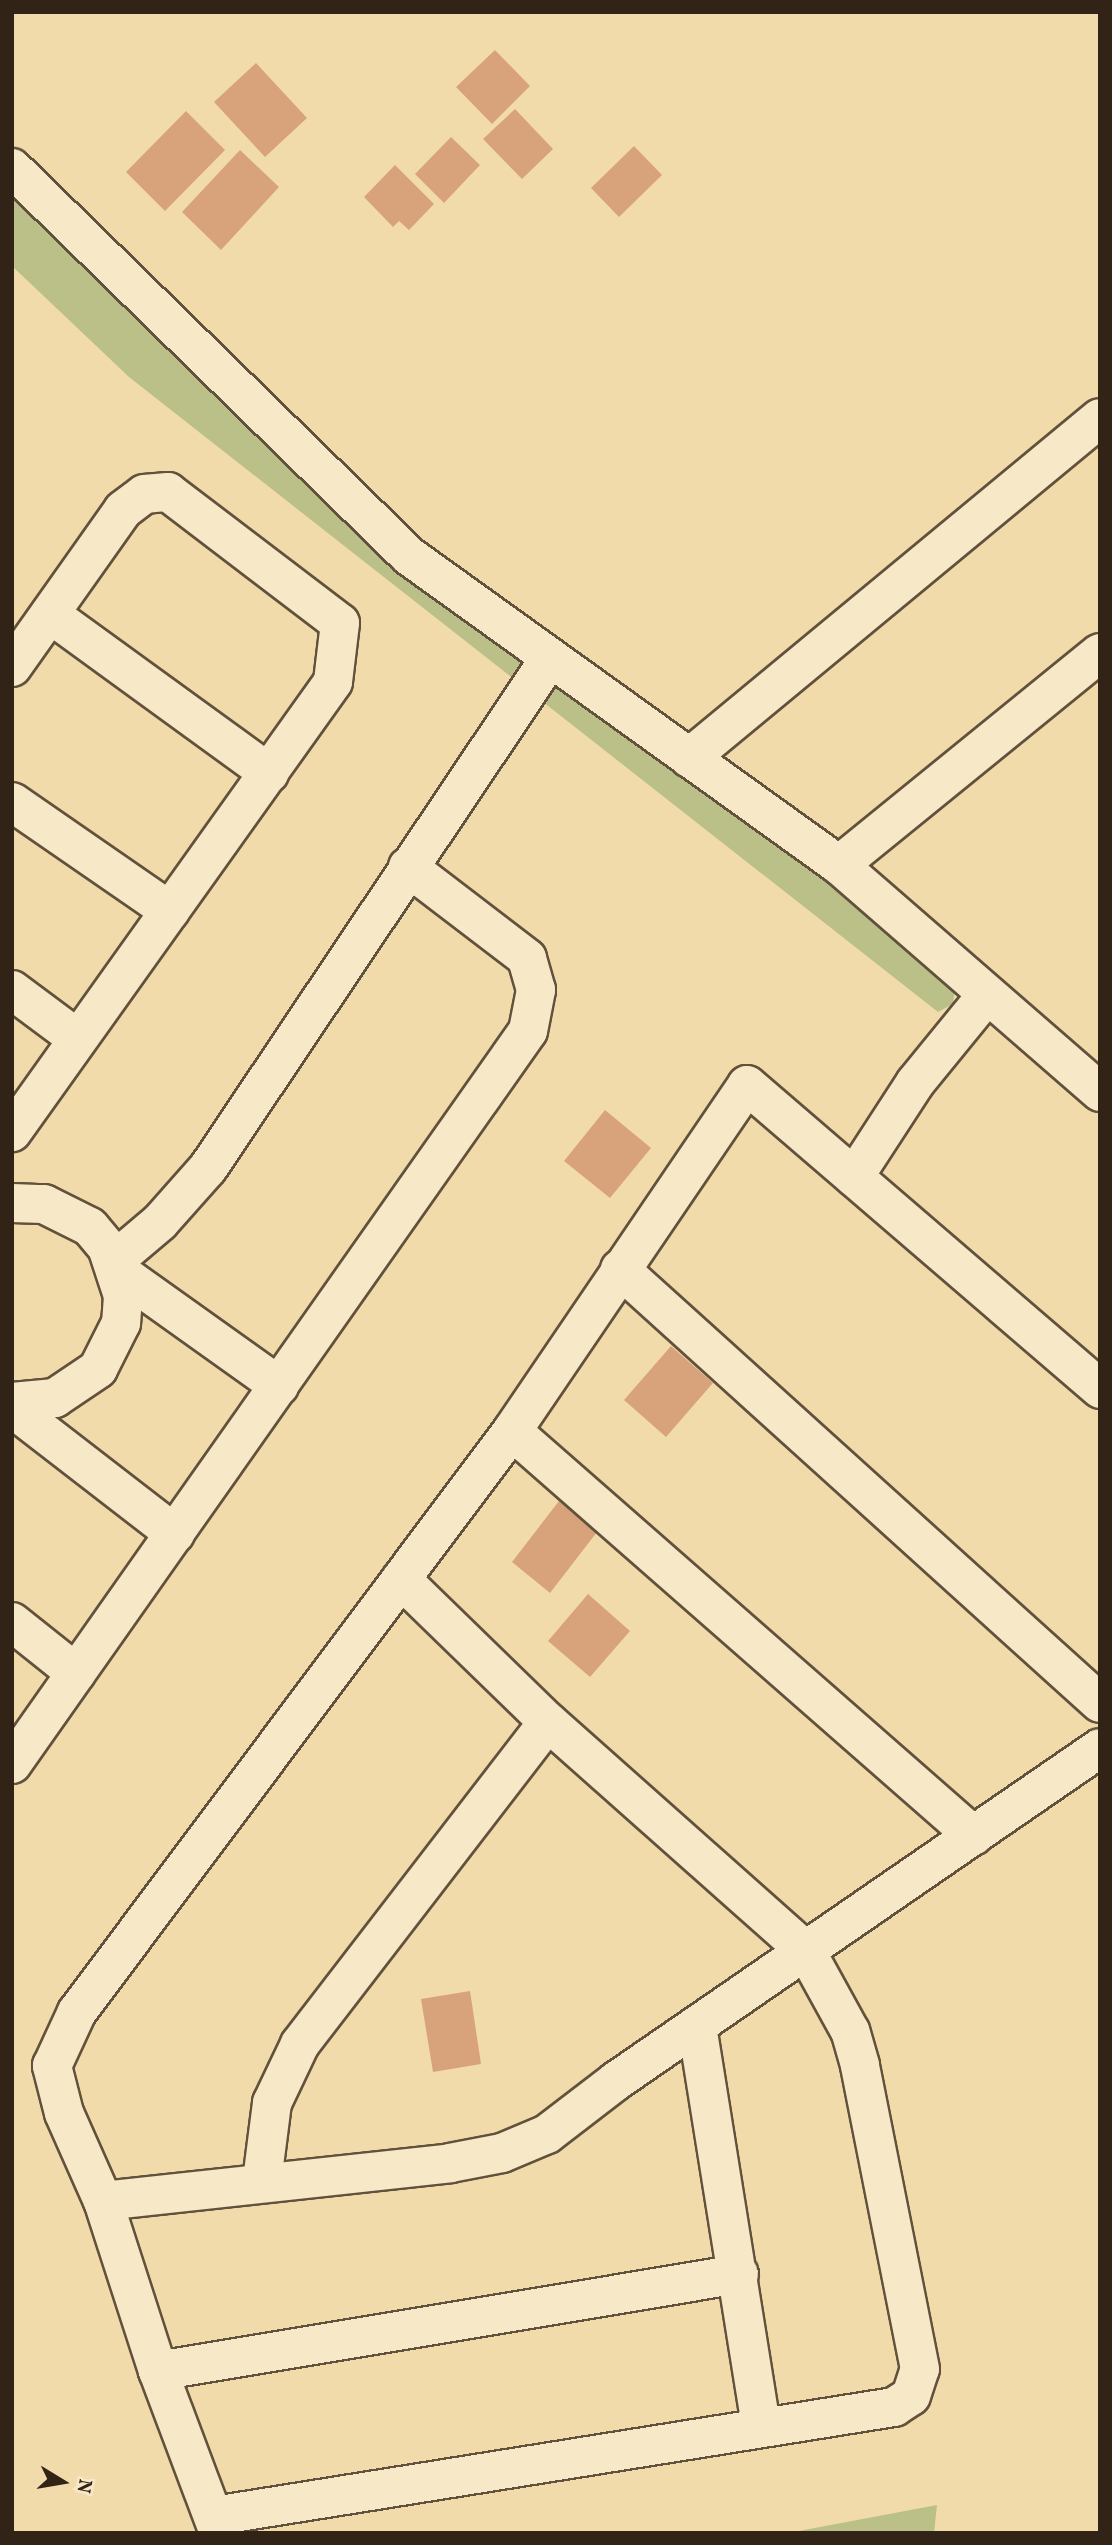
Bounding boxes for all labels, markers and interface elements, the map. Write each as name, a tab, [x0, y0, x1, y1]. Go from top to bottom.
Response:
north arrow	[28, 2447, 98, 2517]
text: N	[70, 2477, 98, 2495]

